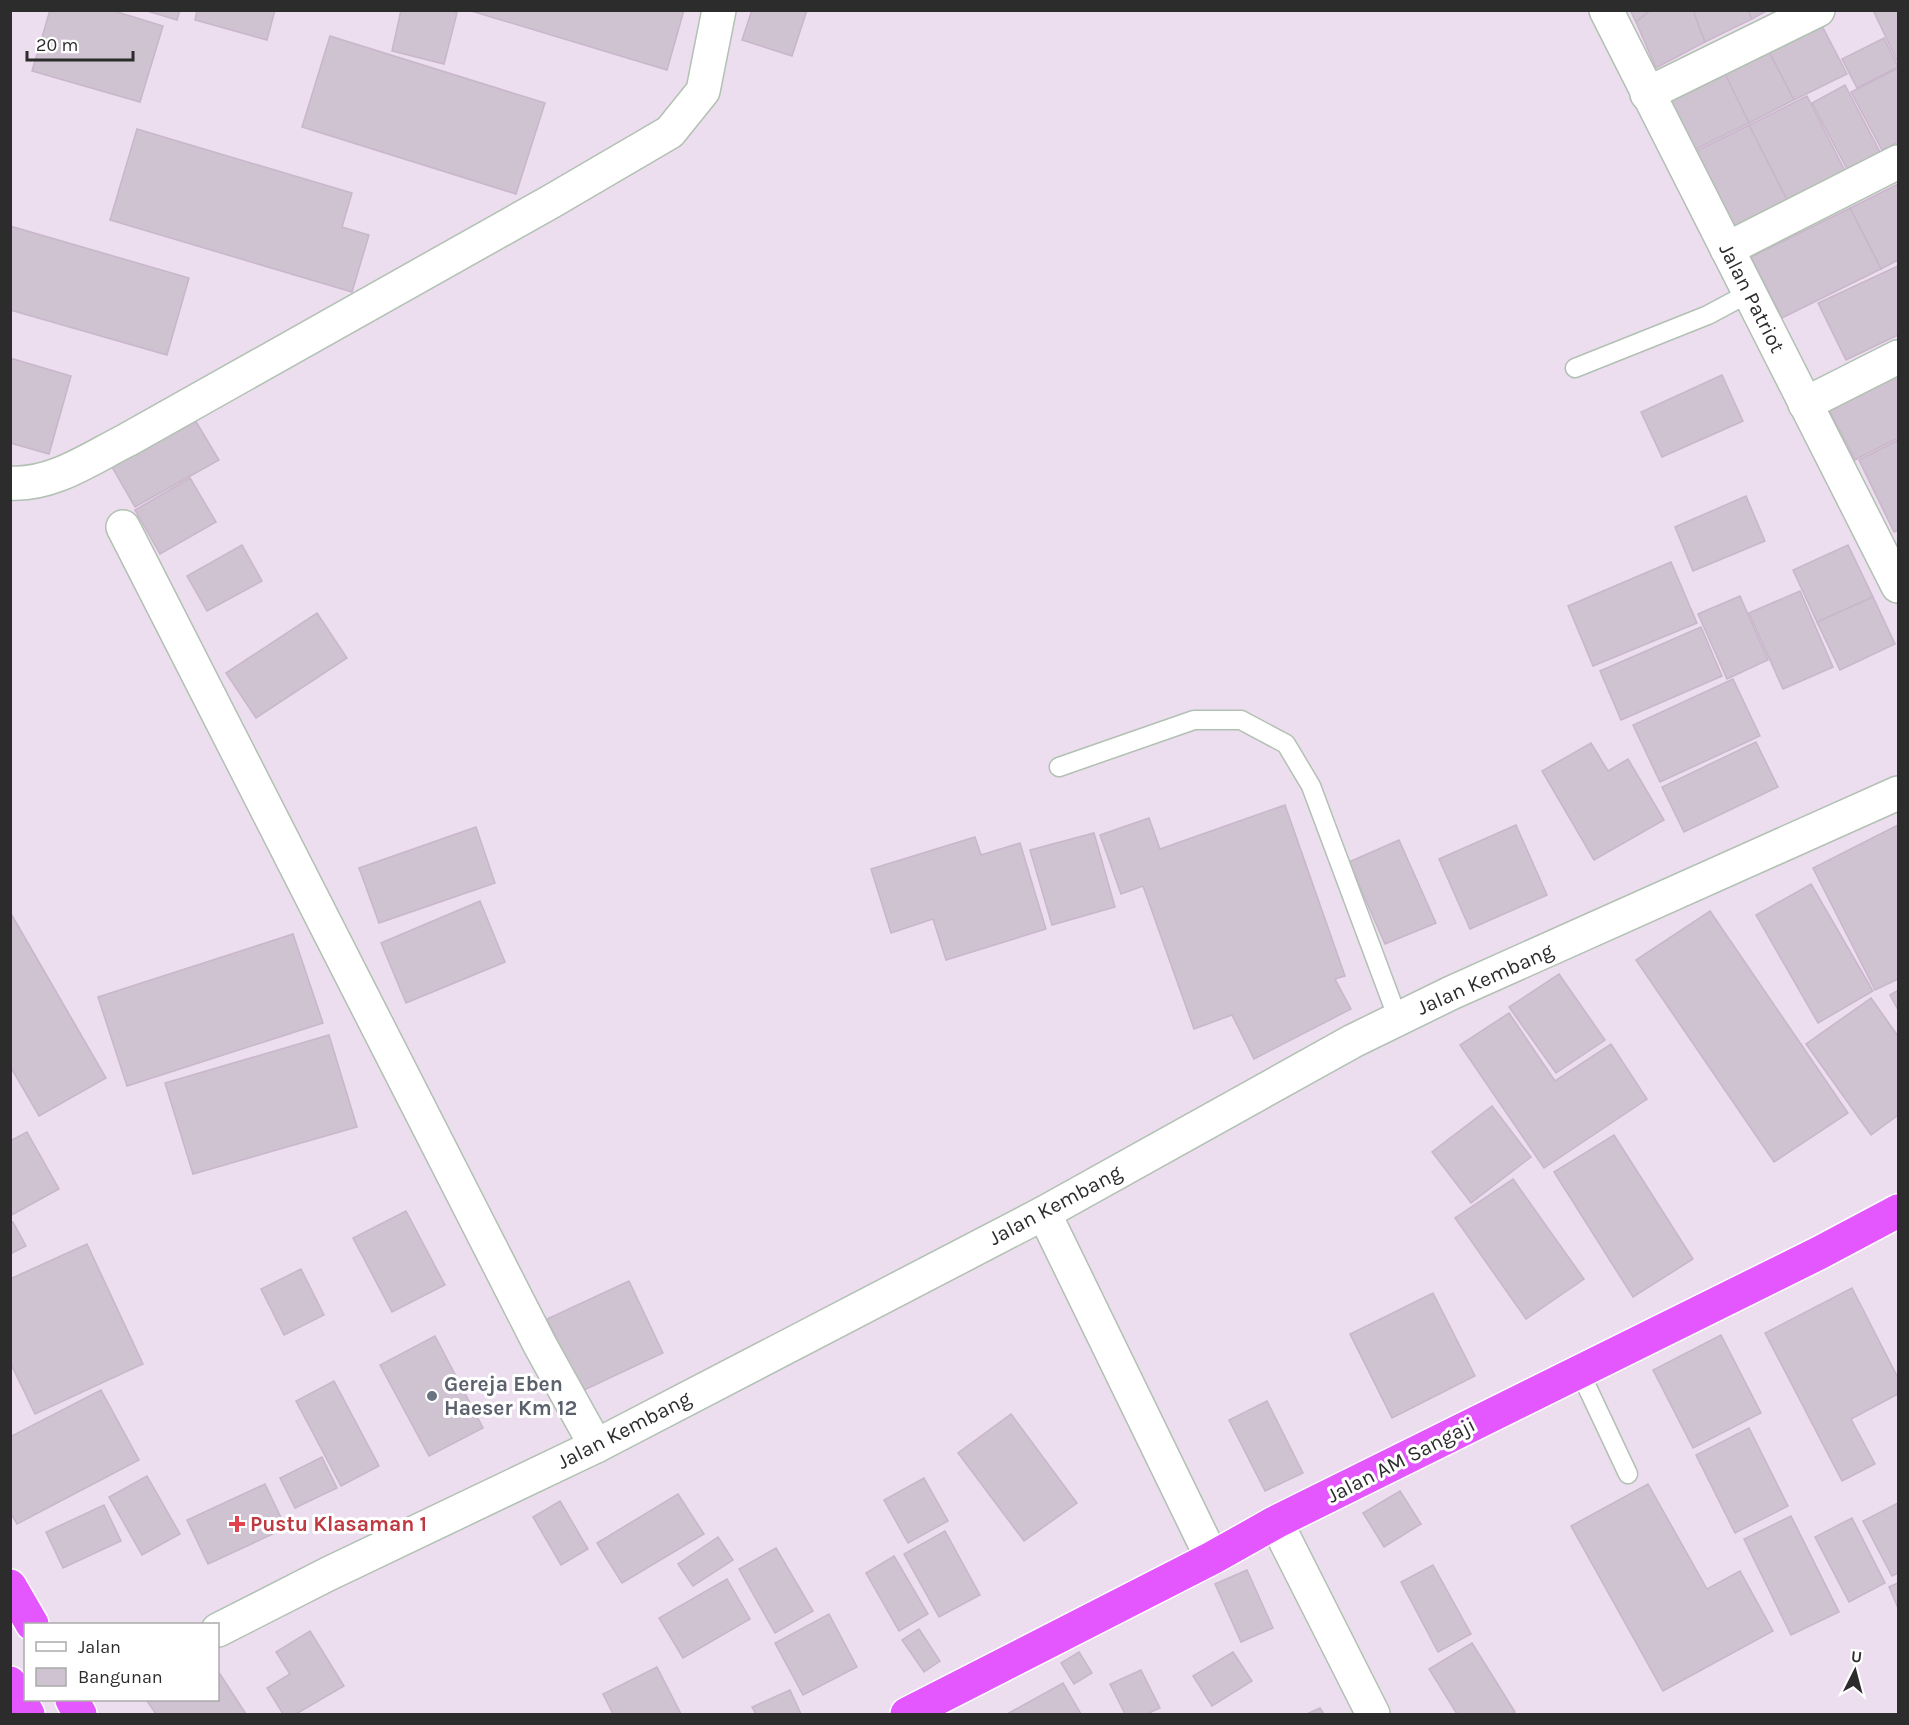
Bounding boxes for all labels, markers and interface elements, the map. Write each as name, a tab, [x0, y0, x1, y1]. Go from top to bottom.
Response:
scale bar	[27, 24, 134, 62]
text: 20 m	[36, 34, 78, 56]
street label: Jalan Patriot	[1714, 239, 1790, 357]
street label: Jalan Kembang	[1413, 938, 1557, 1020]
street label: Jalan Kembang	[985, 1160, 1126, 1250]
place label: Gereja Eben Haeser Km 12	[444, 1372, 577, 1420]
street label: Jalan Kembang	[553, 1386, 695, 1474]
marker: Gereja Eben Haeser Km 12	[425, 1389, 439, 1403]
street label: Jalan AM Sangaji	[1323, 1412, 1479, 1508]
place label: Pustu Klasaman 1	[250, 1512, 427, 1536]
marker: Pustu Klasaman 1	[228, 1515, 246, 1533]
legend	[24, 1623, 219, 1701]
text: Jalan	[78, 1636, 121, 1658]
north arrow	[1825, 1641, 1885, 1701]
text: U	[1850, 1647, 1863, 1667]
text: Bangunan	[78, 1666, 163, 1688]

